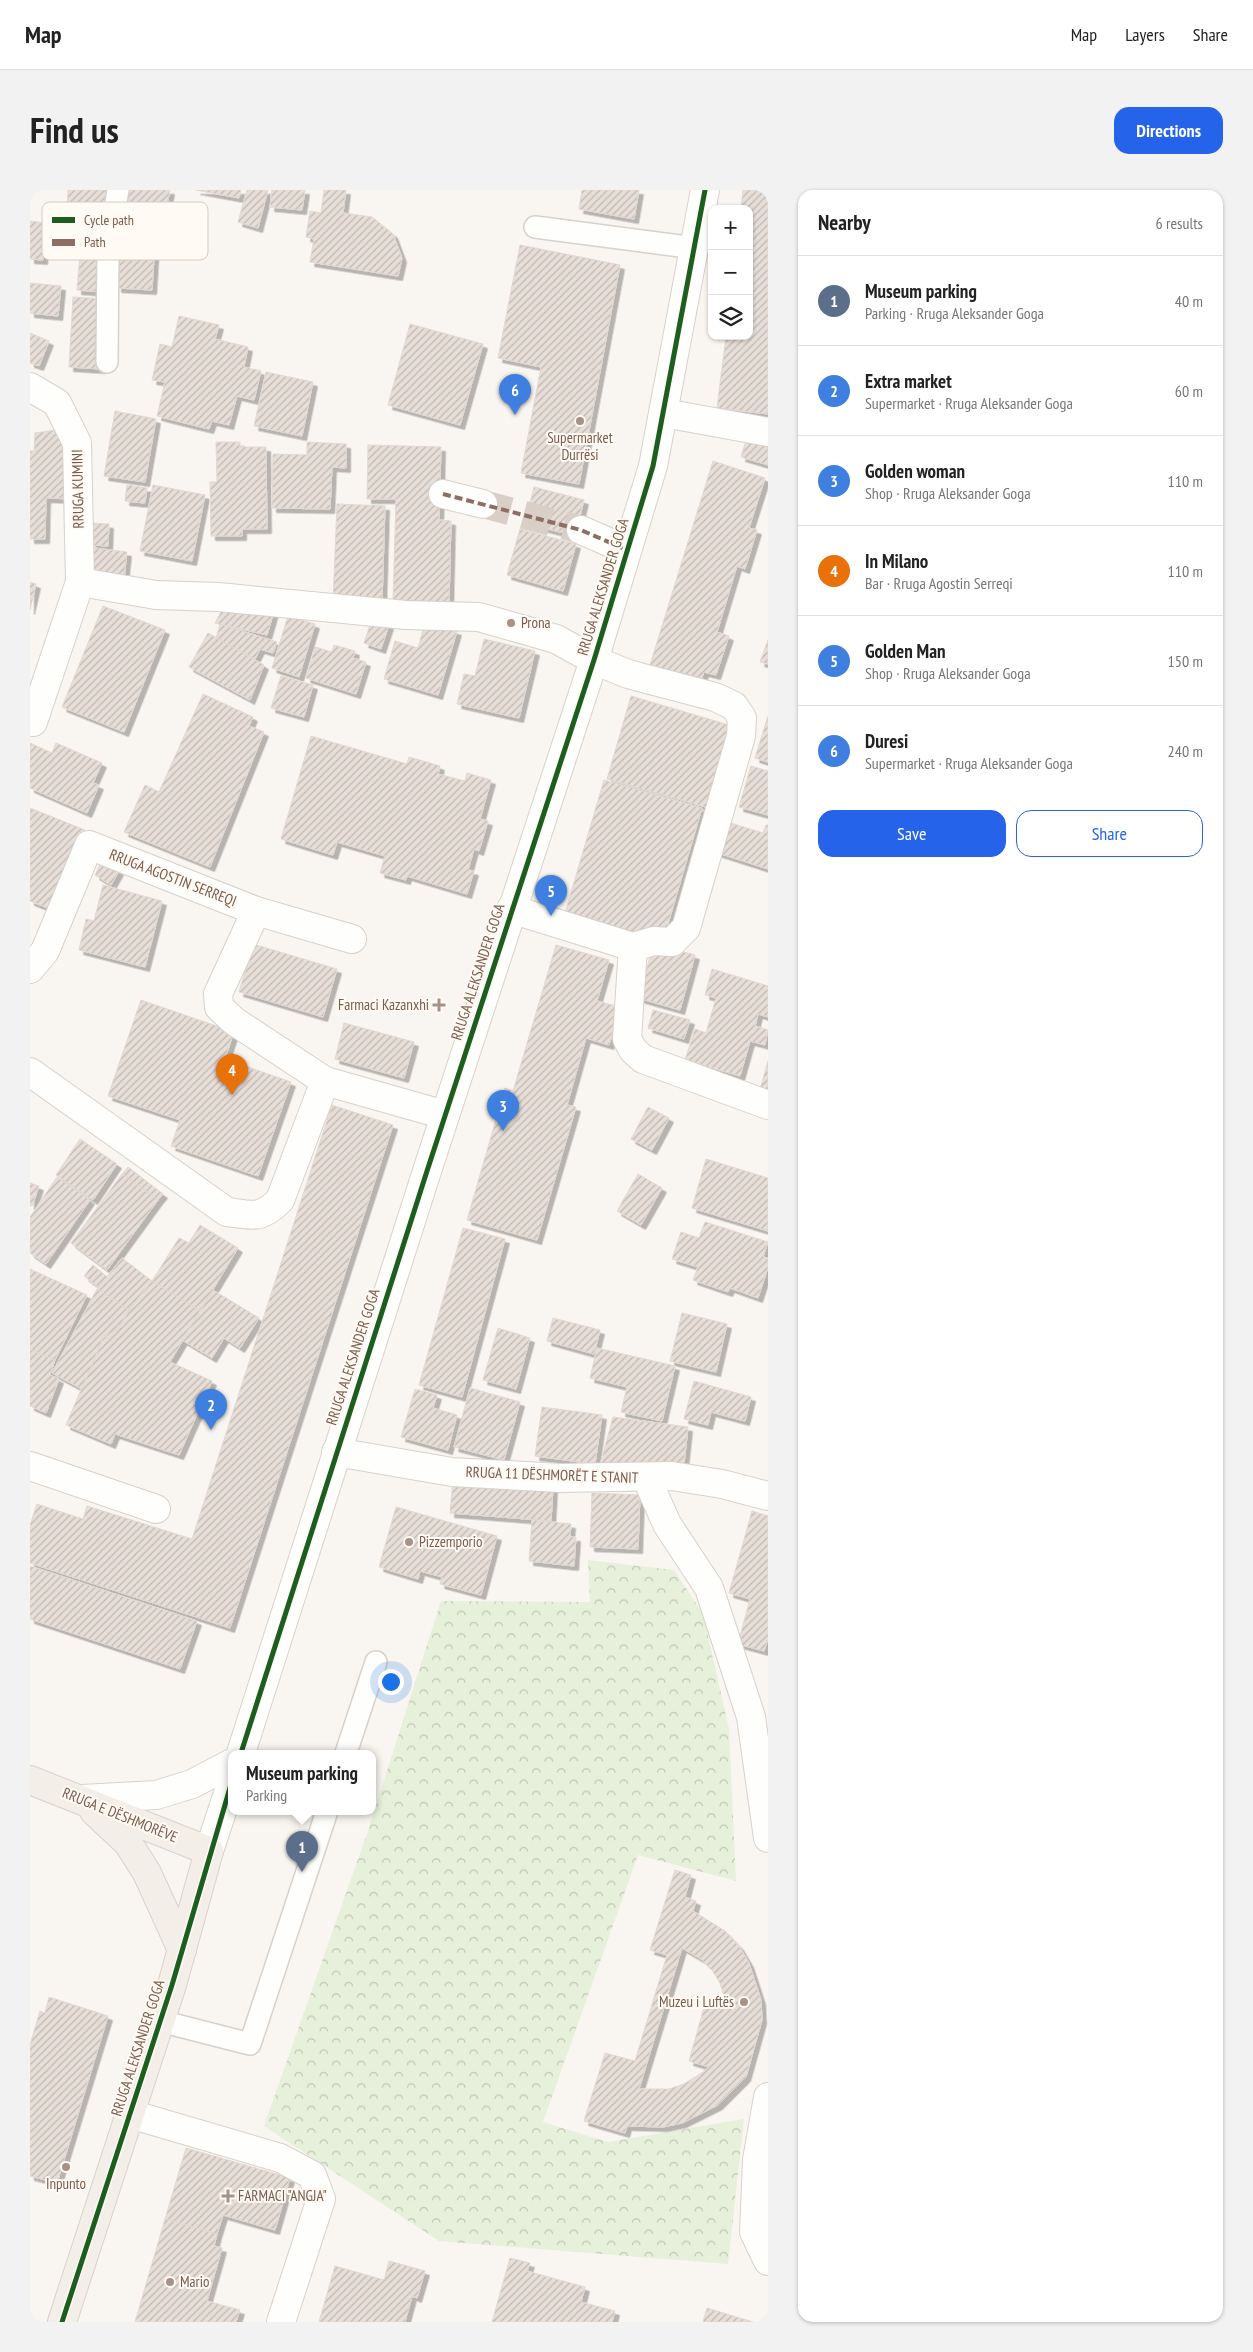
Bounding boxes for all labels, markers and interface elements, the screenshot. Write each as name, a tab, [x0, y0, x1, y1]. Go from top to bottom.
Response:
text: Map	[25, 19, 62, 50]
text: Map	[1071, 23, 1097, 46]
text: Layers	[1125, 23, 1165, 46]
text: Share	[1193, 23, 1228, 46]
text: Find us	[30, 107, 119, 153]
button: Directions	[1114, 107, 1223, 154]
legend	[42, 202, 208, 260]
map controls	[708, 205, 753, 340]
button: +	[708, 205, 753, 250]
text: Nearby	[818, 209, 871, 236]
text: Cycle path	[84, 211, 134, 229]
text: 6 results	[1156, 213, 1203, 233]
text: Path	[84, 233, 106, 251]
button: −	[708, 250, 753, 295]
text: Museum parking	[865, 279, 977, 303]
text: 1	[830, 291, 838, 311]
text: 40 m	[1175, 291, 1203, 311]
button: layers	[708, 295, 753, 340]
text: Parking · Rruga Aleksander Goga	[865, 303, 1044, 323]
text: Extra market	[865, 369, 952, 393]
pin: 6	[499, 374, 531, 415]
text: 2	[830, 381, 838, 401]
text: 60 m	[1175, 381, 1203, 401]
text: Supermarket · Rruga Aleksander Goga	[865, 393, 1073, 413]
marker: Supermarket Durrësi	[574, 415, 586, 427]
place label: Supermarket Durrësi	[547, 428, 613, 464]
street label: RRUGA KUMINI	[67, 449, 88, 529]
text: Golden woman	[865, 459, 965, 483]
text: 3	[830, 471, 838, 491]
text: 110 m	[1168, 471, 1203, 491]
text: Shop · Rruga Aleksander Goga	[865, 483, 1031, 503]
street label: RRUGA ALEKSANDER GOGA	[573, 515, 633, 658]
text: In Milano	[865, 549, 928, 573]
text: 4	[830, 561, 838, 581]
text: 110 m	[1168, 561, 1203, 581]
text: Bar · Rruga Agostin Serreqi	[865, 573, 1013, 593]
place label: Prona	[521, 613, 551, 632]
marker: Prona	[505, 617, 517, 629]
text: Golden Man	[865, 639, 946, 663]
text: 5	[830, 651, 838, 671]
text: 150 m	[1168, 651, 1203, 671]
text: Shop · Rruga Aleksander Goga	[865, 663, 1031, 683]
text: Duresi	[865, 729, 908, 753]
text: 6	[830, 741, 838, 761]
text: 240 m	[1168, 741, 1203, 761]
text: Supermarket · Rruga Aleksander Goga	[865, 753, 1073, 773]
button: Save	[818, 810, 1006, 857]
button: Share	[1016, 810, 1203, 857]
street label: RRUGA AGOSTIN SERREQI	[107, 845, 239, 911]
pin: 5	[535, 875, 567, 916]
street label: RRUGA ALEKSANDER GOGA	[446, 900, 509, 1043]
place label: Farmaci Kazanxhi	[338, 995, 429, 1014]
marker: Farmaci Kazanxhi	[433, 999, 445, 1011]
pin: 4	[216, 1054, 248, 1095]
pin: 3	[487, 1090, 519, 1131]
street label: RRUGA ALEKSANDER GOGA	[321, 1285, 384, 1428]
pin: 2	[195, 1389, 227, 1430]
street label: RRUGA 11 DËSHMORËT E STANIT	[465, 1462, 639, 1487]
place label: Pizzemporio	[419, 1532, 482, 1551]
marker: Pizzemporio	[403, 1536, 415, 1548]
your location	[378, 1669, 404, 1695]
popup	[228, 1750, 376, 1815]
text: Museum parking	[246, 1761, 358, 1785]
street label: RRUGA E DËSHMORËVE	[60, 1783, 181, 1846]
text: Parking	[246, 1785, 287, 1805]
pin: 1	[286, 1831, 318, 1872]
street label: RRUGA ALEKSANDER GOGA	[106, 1976, 169, 2119]
place label: Muzeu i Luftës	[659, 1992, 734, 2011]
marker: Muzeu i Luftës	[738, 1996, 750, 2008]
marker: Inpunto	[60, 2161, 72, 2173]
place label: Inpunto	[46, 2174, 86, 2193]
place label: FARMACI "ANGJA"	[238, 2186, 327, 2205]
marker: FARMACI "ANGJA"	[222, 2190, 234, 2202]
place label: Mario	[180, 2272, 209, 2291]
marker: Mario	[164, 2276, 176, 2288]

